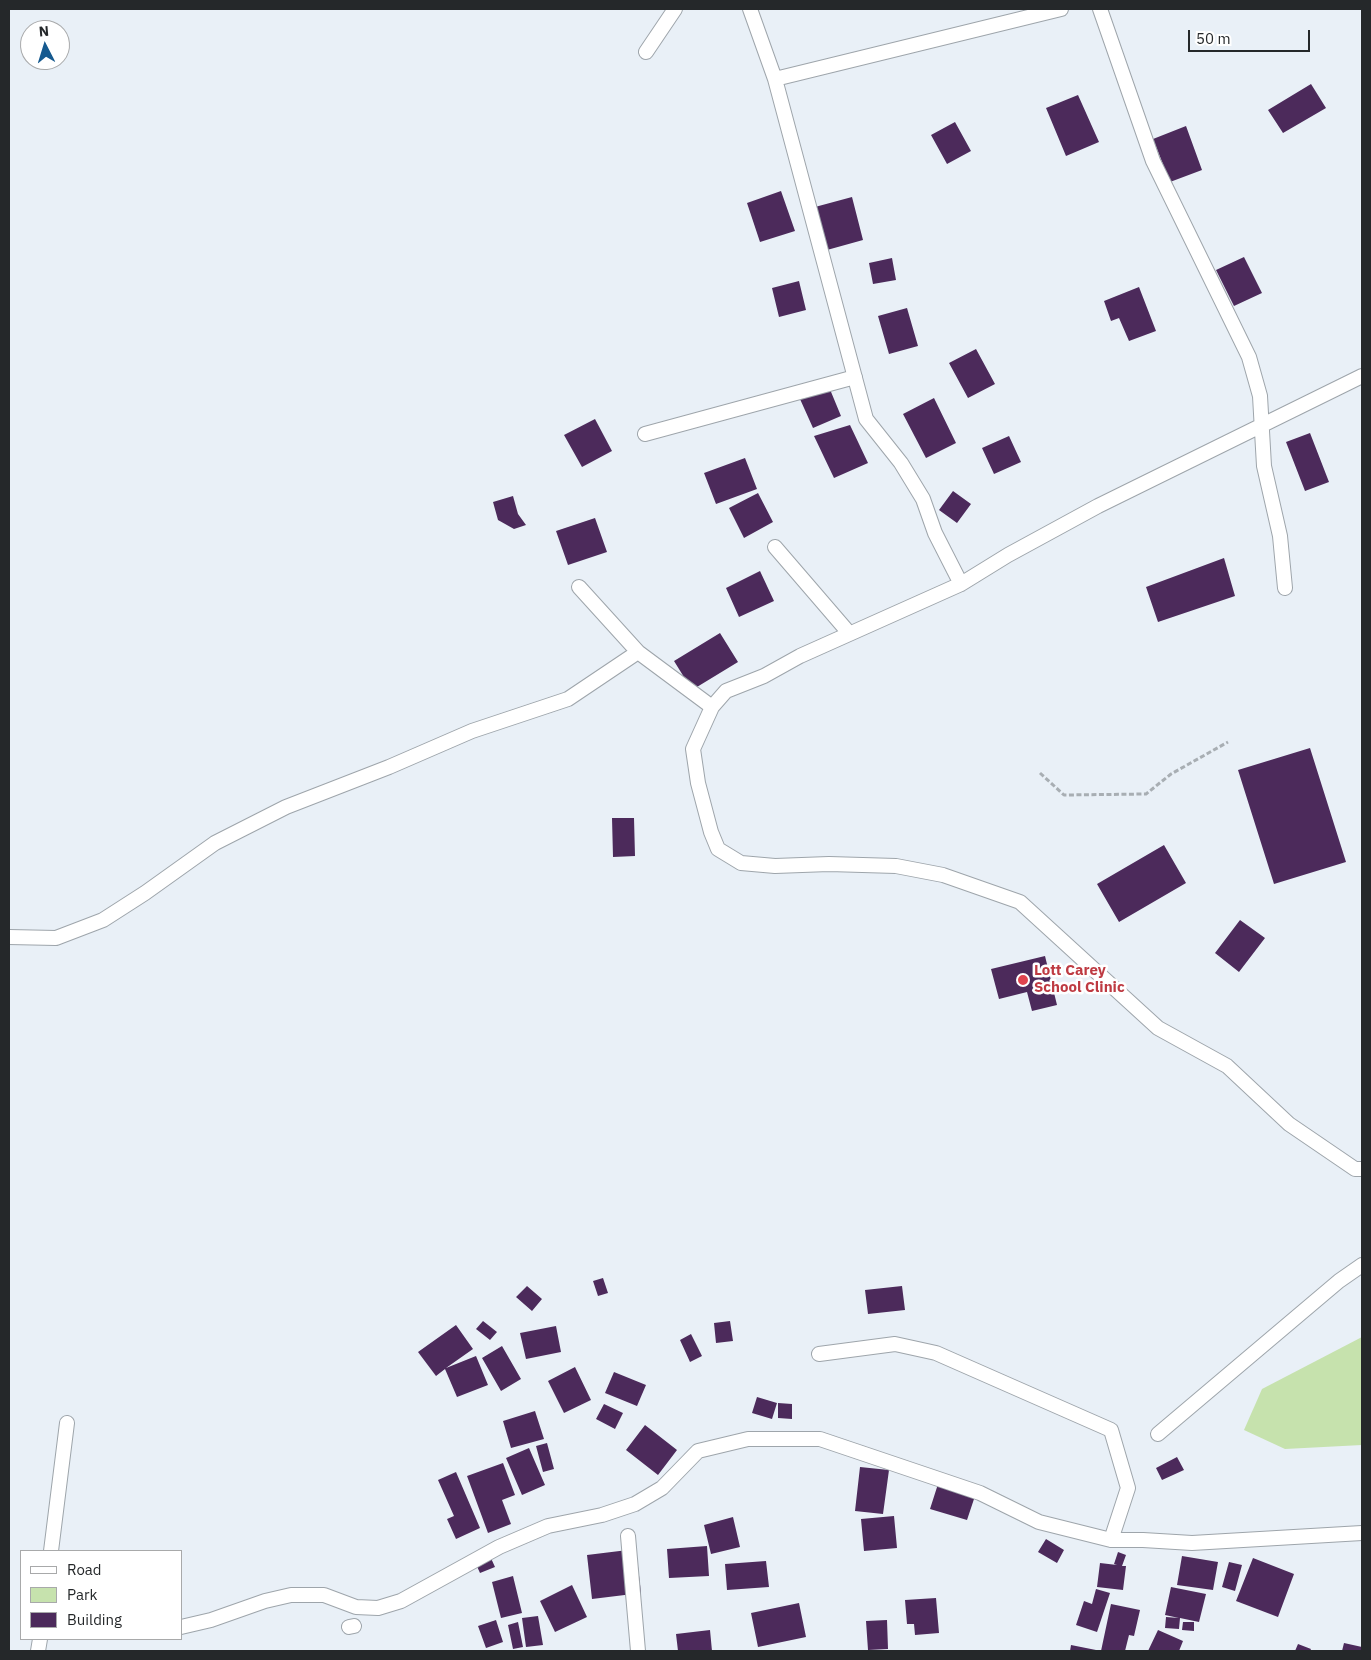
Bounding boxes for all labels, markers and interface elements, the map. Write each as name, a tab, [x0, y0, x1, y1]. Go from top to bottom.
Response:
north arrow	[20, 20, 70, 70]
scale bar	[1191, 20, 1314, 52]
text: N	[38, 22, 50, 40]
text: 50 m	[1196, 29, 1231, 48]
place label: Lott Carey School Clinic	[1034, 962, 1125, 997]
marker: Lott Carey School Clinic	[1016, 973, 1030, 987]
legend	[20, 1550, 182, 1640]
text: Road	[67, 1560, 102, 1579]
text: Park	[67, 1585, 97, 1604]
text: Building	[67, 1610, 122, 1629]

